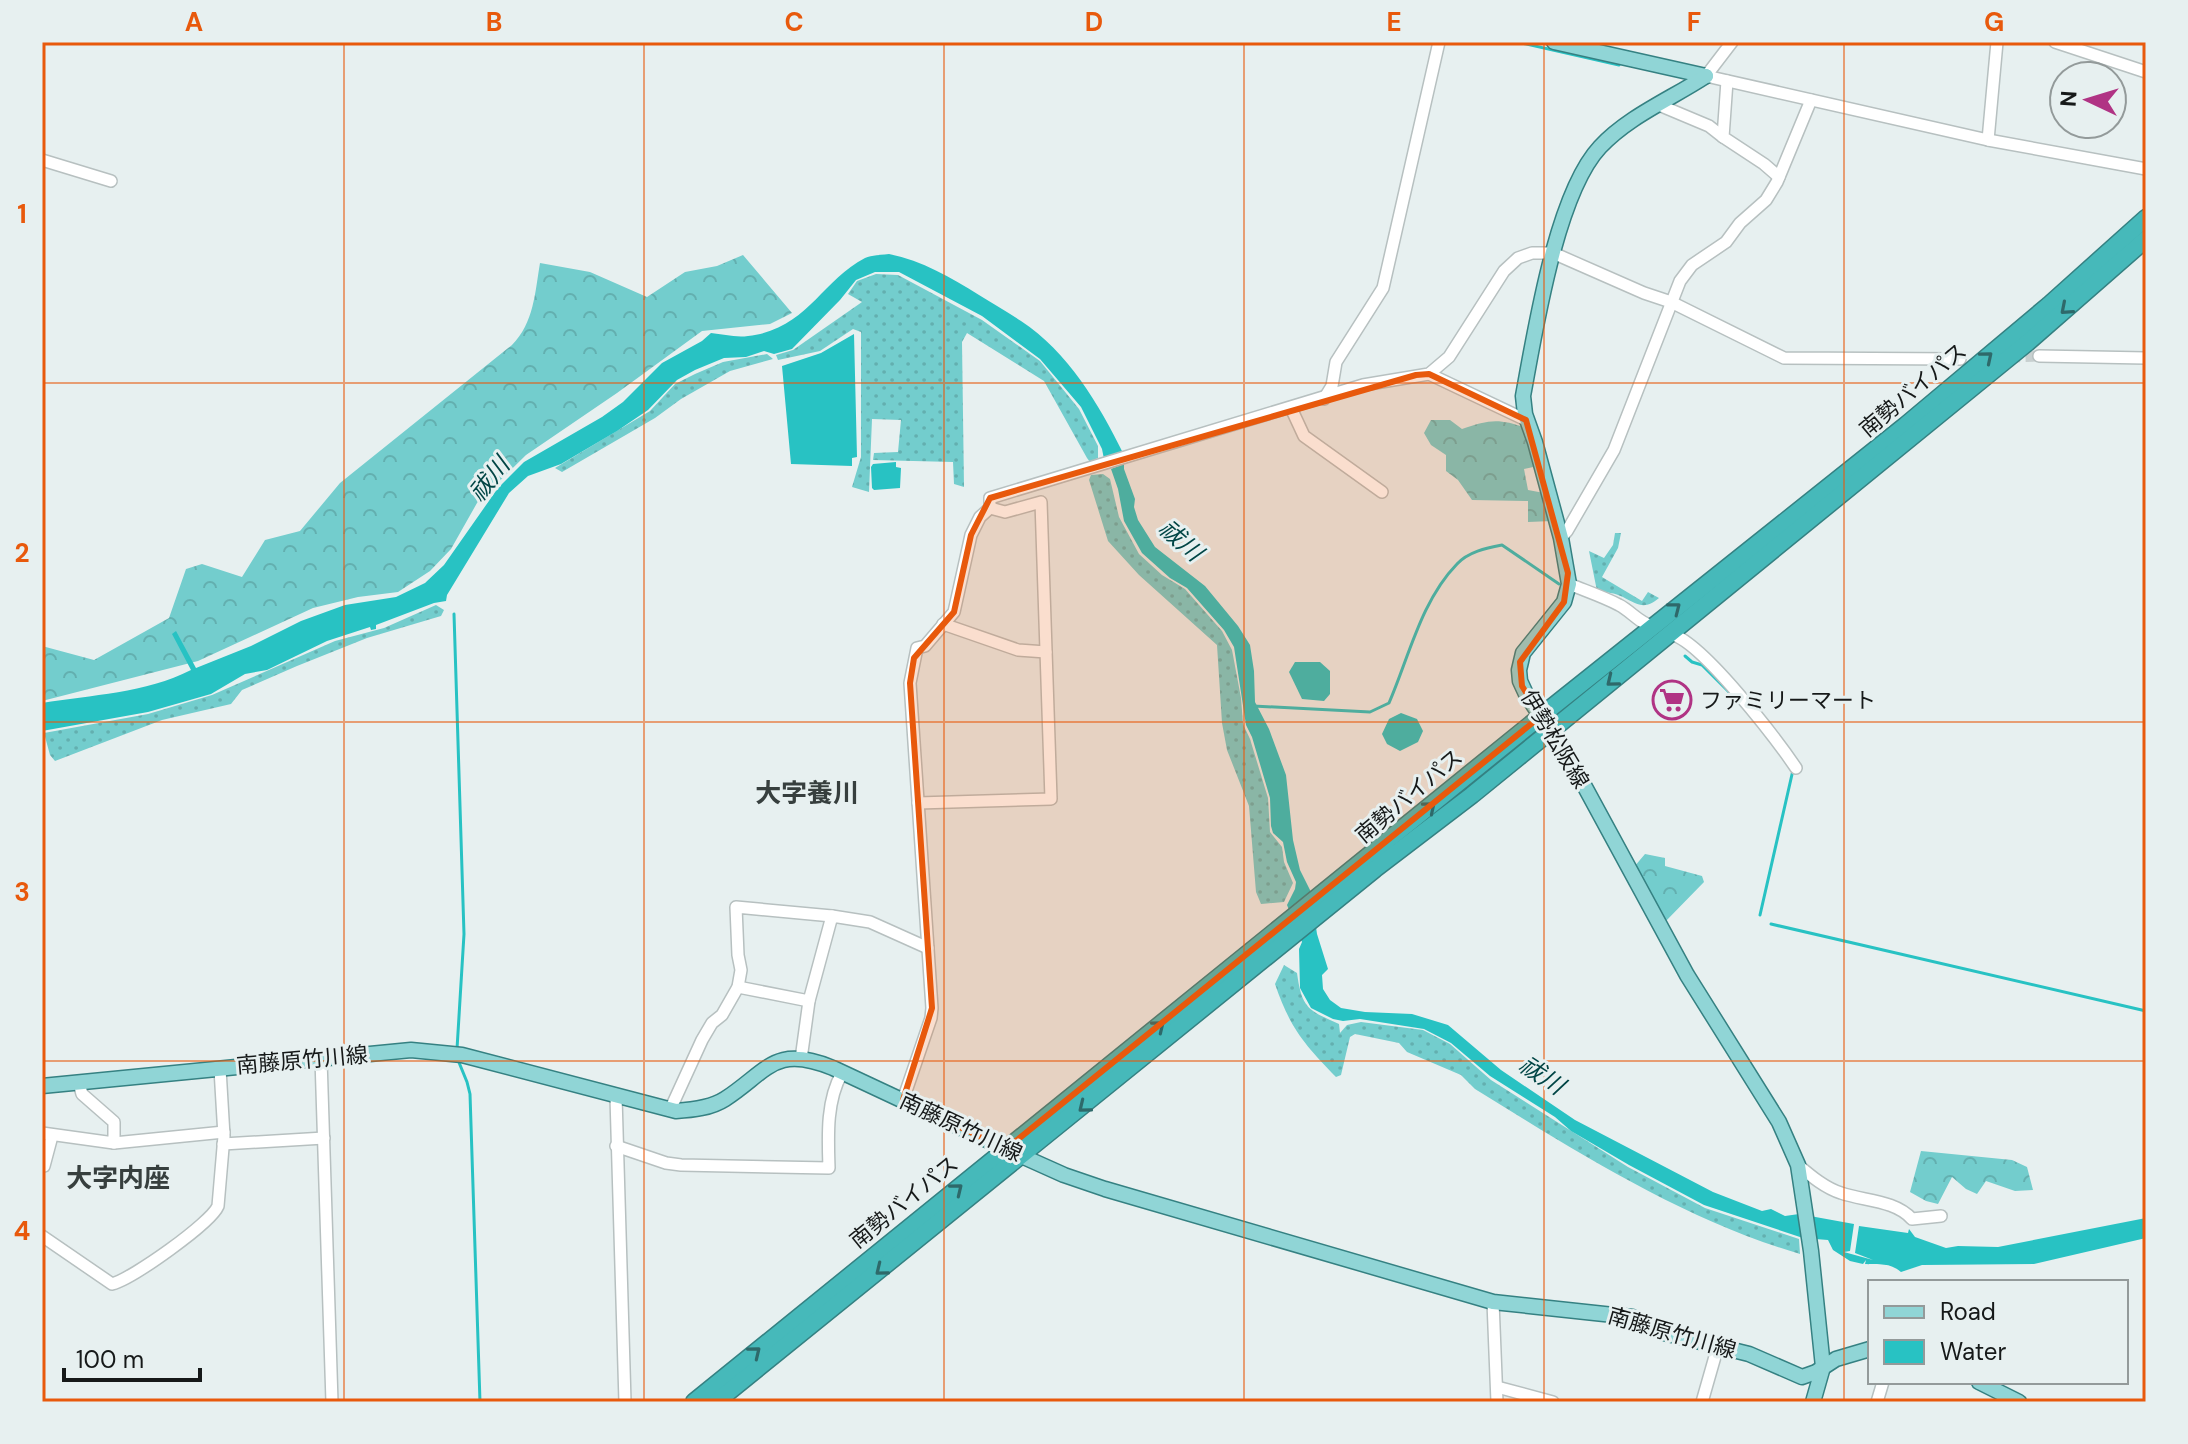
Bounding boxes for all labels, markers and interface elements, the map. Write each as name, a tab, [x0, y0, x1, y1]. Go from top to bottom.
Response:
text: A	[185, 5, 203, 39]
text: B	[486, 5, 502, 39]
text: C	[784, 5, 804, 39]
text: D	[1085, 5, 1103, 39]
text: E	[1386, 5, 1402, 39]
text: F	[1687, 5, 1701, 39]
text: G	[1984, 5, 2004, 39]
north arrow	[2048, 60, 2128, 140]
text: N	[2054, 90, 2084, 108]
text: 1	[17, 197, 27, 231]
one-way arrow	[2061, 299, 2076, 313]
street label: 南勢バイパス	[1853, 337, 1973, 443]
one-way arrow	[1978, 352, 1992, 367]
water label: 祓川	[462, 448, 518, 507]
water label: 祓川	[1153, 513, 1212, 569]
text: 2	[14, 536, 30, 570]
one-way arrow	[1666, 604, 1681, 618]
one-way arrow	[1607, 671, 1621, 686]
supermarket icon: ファミリーマート	[1651, 679, 1693, 721]
street label: 伊勢松阪線	[1514, 684, 1596, 794]
place label: ファミリーマート	[1700, 686, 1876, 715]
street label: 南勢バイパス	[1349, 743, 1469, 849]
district label: 大字養川	[755, 776, 859, 810]
one-way arrow	[1421, 802, 1435, 817]
text: 3	[14, 875, 30, 909]
one-way arrow	[1150, 1021, 1165, 1036]
street label: 南藤原竹川線	[235, 1040, 369, 1080]
water label: 祓川	[1513, 1049, 1573, 1103]
street label: 南藤原竹川線	[895, 1086, 1027, 1168]
one-way arrow	[1078, 1097, 1093, 1111]
street label: 南勢バイパス	[844, 1149, 964, 1255]
district label: 大字内座	[66, 1161, 170, 1195]
one-way arrow	[947, 1184, 962, 1199]
text: 4	[14, 1214, 30, 1248]
one-way arrow	[876, 1260, 891, 1274]
legend	[1868, 1280, 2128, 1384]
text: Road	[1940, 1296, 1996, 1327]
street label: 南藤原竹川線	[1605, 1301, 1739, 1365]
scale bar	[64, 1332, 200, 1382]
text: Water	[1940, 1336, 2006, 1367]
text: 100 m	[76, 1344, 144, 1375]
one-way arrow	[745, 1348, 760, 1362]

